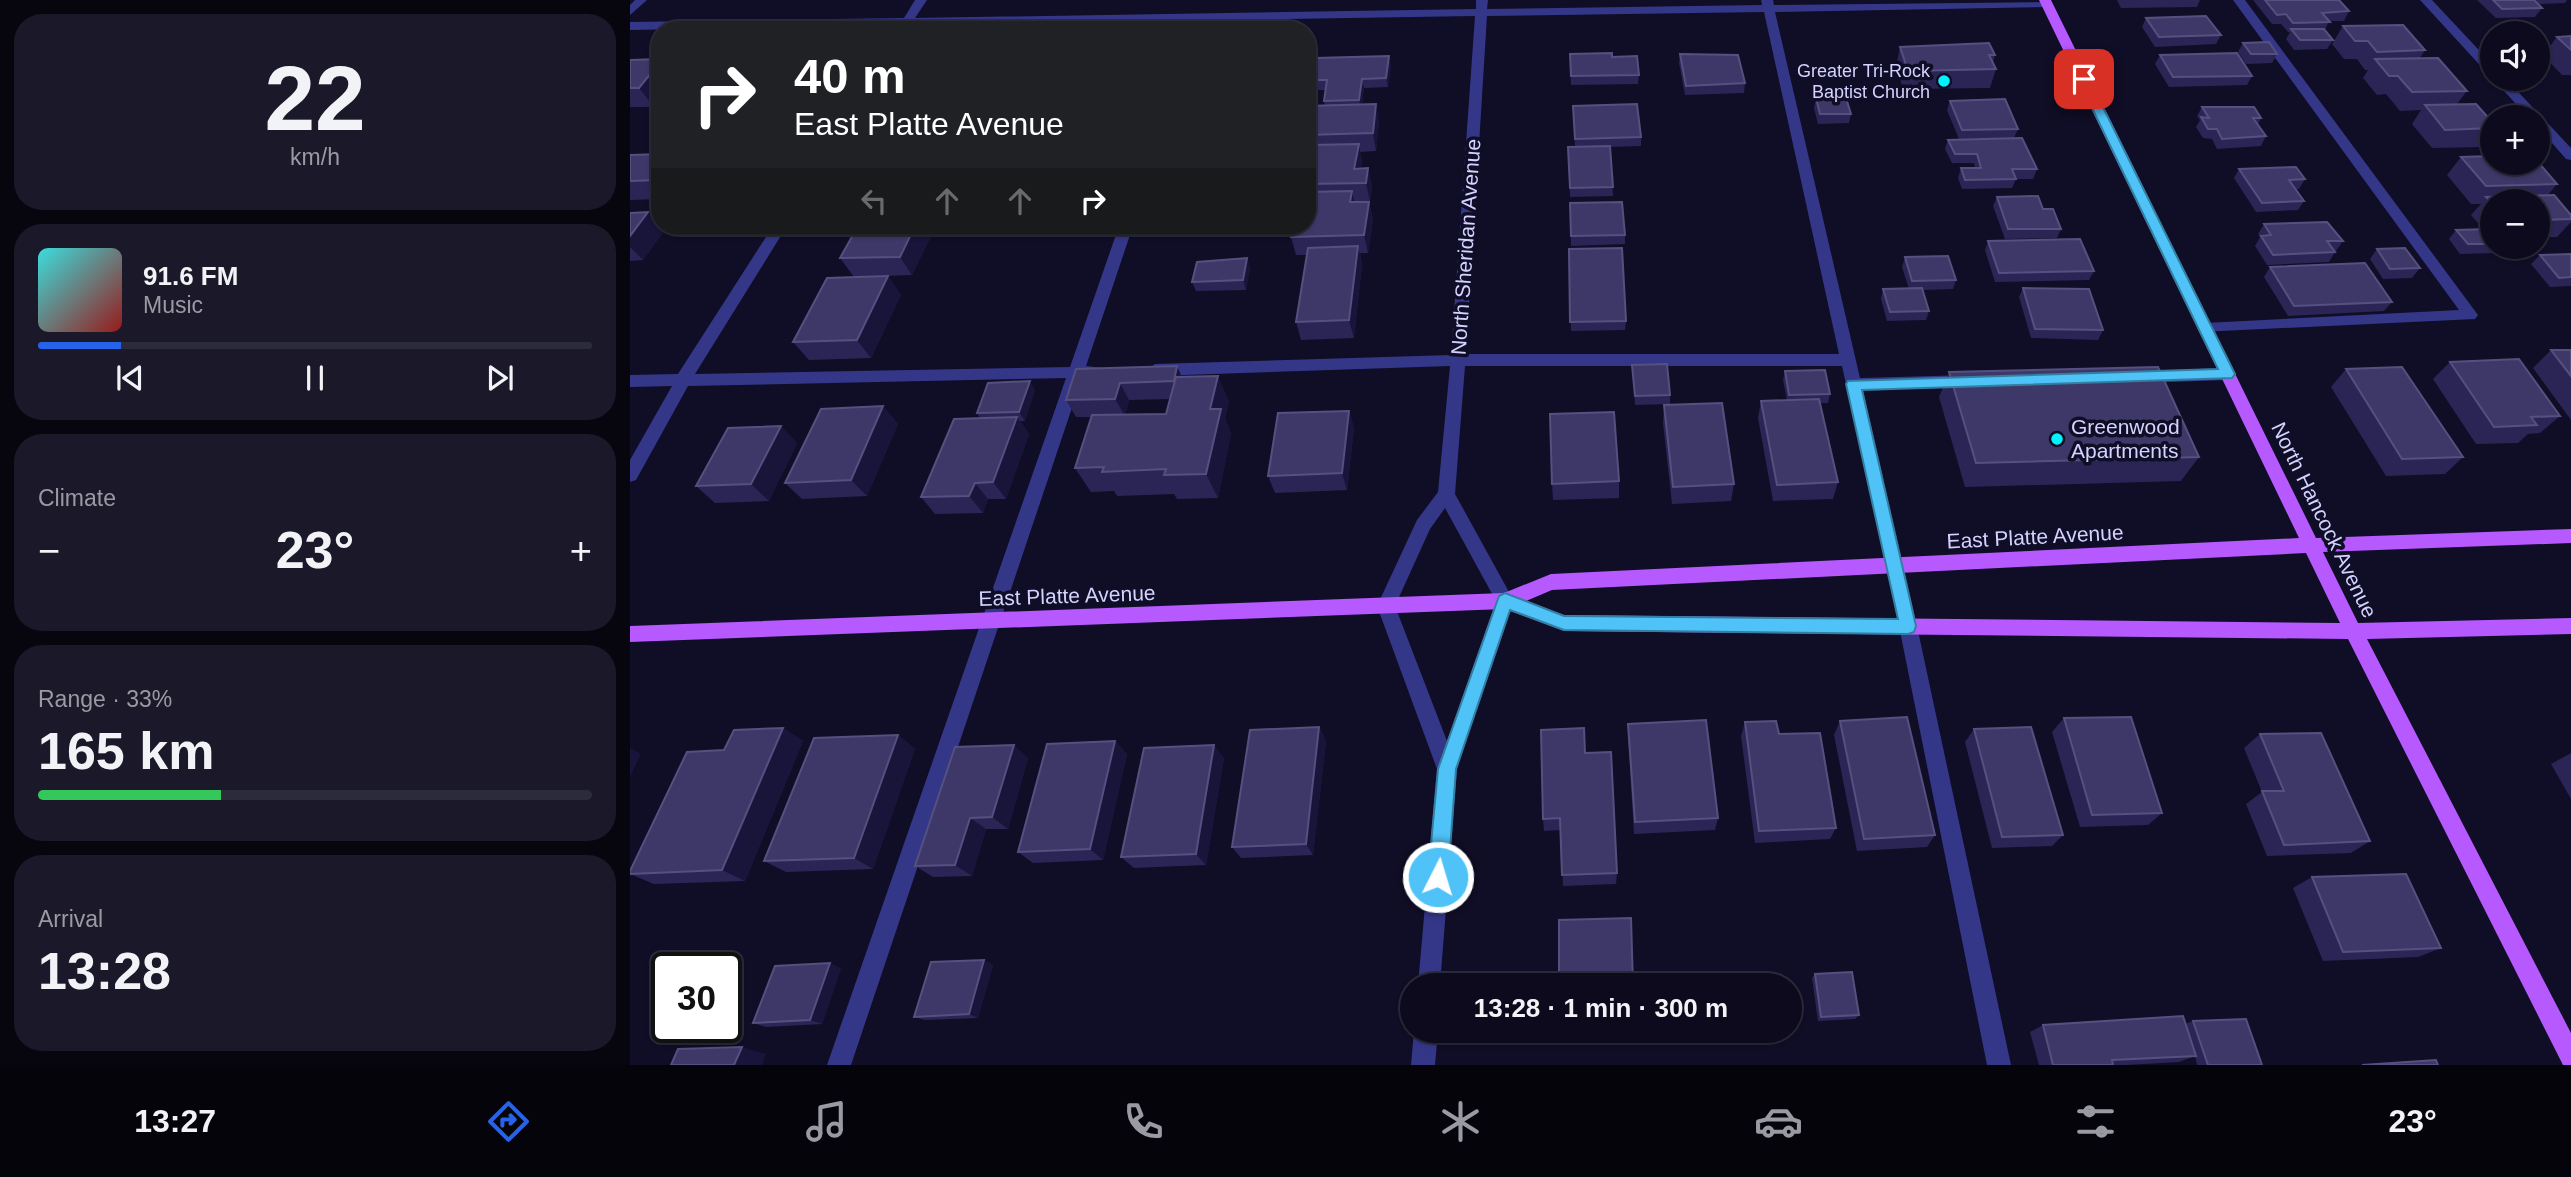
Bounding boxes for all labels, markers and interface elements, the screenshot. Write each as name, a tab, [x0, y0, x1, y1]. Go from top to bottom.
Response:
map controls	[2480, 21, 2550, 259]
button: sound	[2480, 21, 2550, 91]
text: 22	[264, 48, 366, 149]
icon: right	[679, 49, 770, 140]
text: 40 m	[794, 49, 906, 103]
pin	[2054, 49, 2114, 109]
icon: arrive	[2065, 60, 2103, 98]
place label: Greater Tri-Rock Baptist Church	[1797, 61, 1931, 102]
marker: Greater Tri-Rock Baptist Church	[1936, 73, 1952, 89]
button: +	[2480, 105, 2550, 175]
text: East Platte Avenue	[794, 106, 1064, 142]
street label: North Sheridan Avenue	[1446, 138, 1485, 356]
text: km/h	[290, 144, 340, 170]
icon: left	[855, 182, 893, 220]
icon: ahead	[928, 182, 966, 220]
icon: ahead	[1001, 182, 1039, 220]
icon: right	[1074, 182, 1112, 220]
button: −	[2480, 189, 2550, 259]
text: 91.6 FM	[143, 261, 238, 291]
text: Music	[143, 292, 203, 318]
icon: previous	[111, 359, 149, 397]
icon: pause	[296, 359, 334, 397]
icon: next	[481, 359, 519, 397]
place label: Greenwood Apartments	[2071, 415, 2180, 462]
street label: North Hancock Avenue	[2267, 418, 2382, 621]
marker: Greenwood Apartments	[2049, 431, 2065, 447]
text: Climate	[38, 485, 116, 511]
street label: East Platte Avenue	[1946, 520, 2124, 553]
text: 23°	[276, 521, 354, 579]
text: −	[38, 530, 60, 572]
text: +	[570, 530, 592, 572]
street label: East Platte Avenue	[978, 581, 1156, 610]
text: Range · 33%	[38, 686, 172, 712]
text: 165 km	[38, 722, 214, 780]
position arrow	[1401, 840, 1475, 914]
text: Arrival	[38, 906, 103, 932]
text: 13:28	[38, 942, 171, 1000]
speed limit sign: 30	[651, 952, 742, 1043]
text: 13:28 · 1 min · 300 m	[1474, 993, 1728, 1023]
icon: directions	[484, 1097, 533, 1146]
icon: music	[802, 1097, 851, 1146]
icon: phone	[1119, 1097, 1168, 1146]
icon: climate	[1436, 1097, 1485, 1146]
icon: car	[1754, 1097, 1803, 1146]
icon: filters	[2071, 1097, 2120, 1146]
text: 13:27	[134, 1103, 216, 1139]
text: 23°	[2388, 1103, 2437, 1139]

